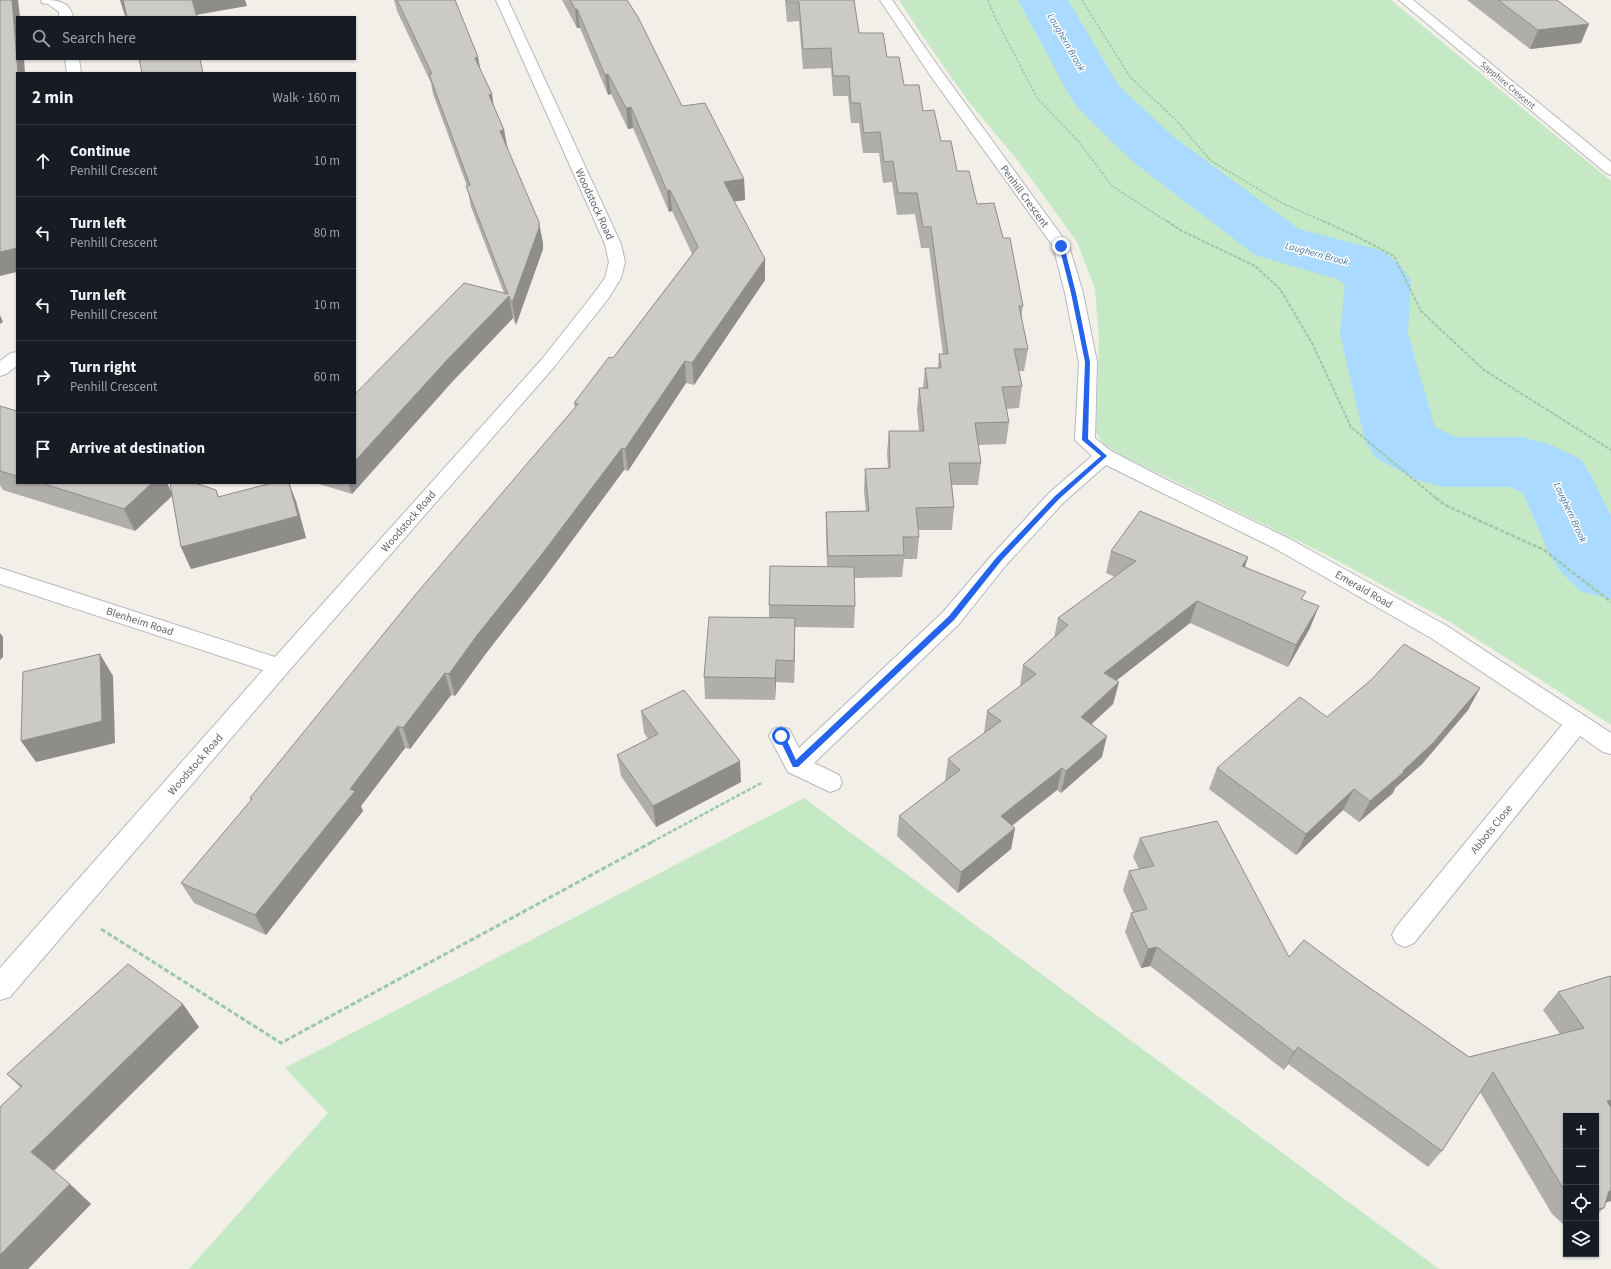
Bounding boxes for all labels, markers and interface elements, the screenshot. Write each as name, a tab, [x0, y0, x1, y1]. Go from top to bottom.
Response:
water label: Laughern Brook	[1044, 11, 1089, 74]
search box	[16, 16, 356, 60]
icon: search	[30, 27, 52, 49]
text: Search here	[62, 28, 136, 49]
street label: Sapphire Crescent	[1477, 58, 1538, 112]
text: 2 min	[32, 86, 73, 110]
text: Walk · 160 m	[272, 89, 340, 107]
text: Continue	[70, 141, 130, 162]
icon: ahead	[32, 150, 54, 172]
text: 10 m	[314, 152, 340, 170]
text: Penhill Crescent	[70, 162, 157, 180]
street label: Penhill Crescent	[997, 162, 1053, 231]
street label: Woodstock Road	[572, 166, 618, 242]
text: Turn left	[70, 213, 126, 234]
icon: left	[32, 222, 54, 244]
text: 80 m	[314, 224, 340, 242]
text: Penhill Crescent	[70, 234, 157, 252]
route end	[1052, 237, 1070, 255]
water label: Laughern Brook	[1283, 239, 1350, 269]
text: Turn left	[70, 285, 126, 306]
icon: left	[32, 294, 54, 316]
text: 10 m	[314, 296, 340, 314]
text: Penhill Crescent	[70, 306, 157, 324]
text: Turn right	[70, 357, 136, 378]
icon: right	[32, 366, 54, 388]
text: 60 m	[314, 368, 340, 386]
text: Penhill Crescent	[70, 378, 157, 396]
icon: arrive	[32, 438, 54, 460]
text: Arrive at destination	[70, 438, 205, 459]
water label: Laughern Brook	[1550, 480, 1590, 545]
street label: Woodstock Road	[377, 487, 439, 555]
street label: Emerald Road	[1332, 567, 1395, 612]
street label: Blenheim Road	[104, 604, 175, 639]
route start	[772, 727, 790, 745]
street label: Woodstock Road	[164, 730, 226, 798]
street label: Abbots Close	[1467, 801, 1516, 857]
map controls	[1563, 1113, 1599, 1257]
button: +	[1563, 1113, 1599, 1149]
button: −	[1563, 1149, 1599, 1185]
button: locate	[1563, 1185, 1599, 1221]
button: layers	[1563, 1221, 1599, 1257]

